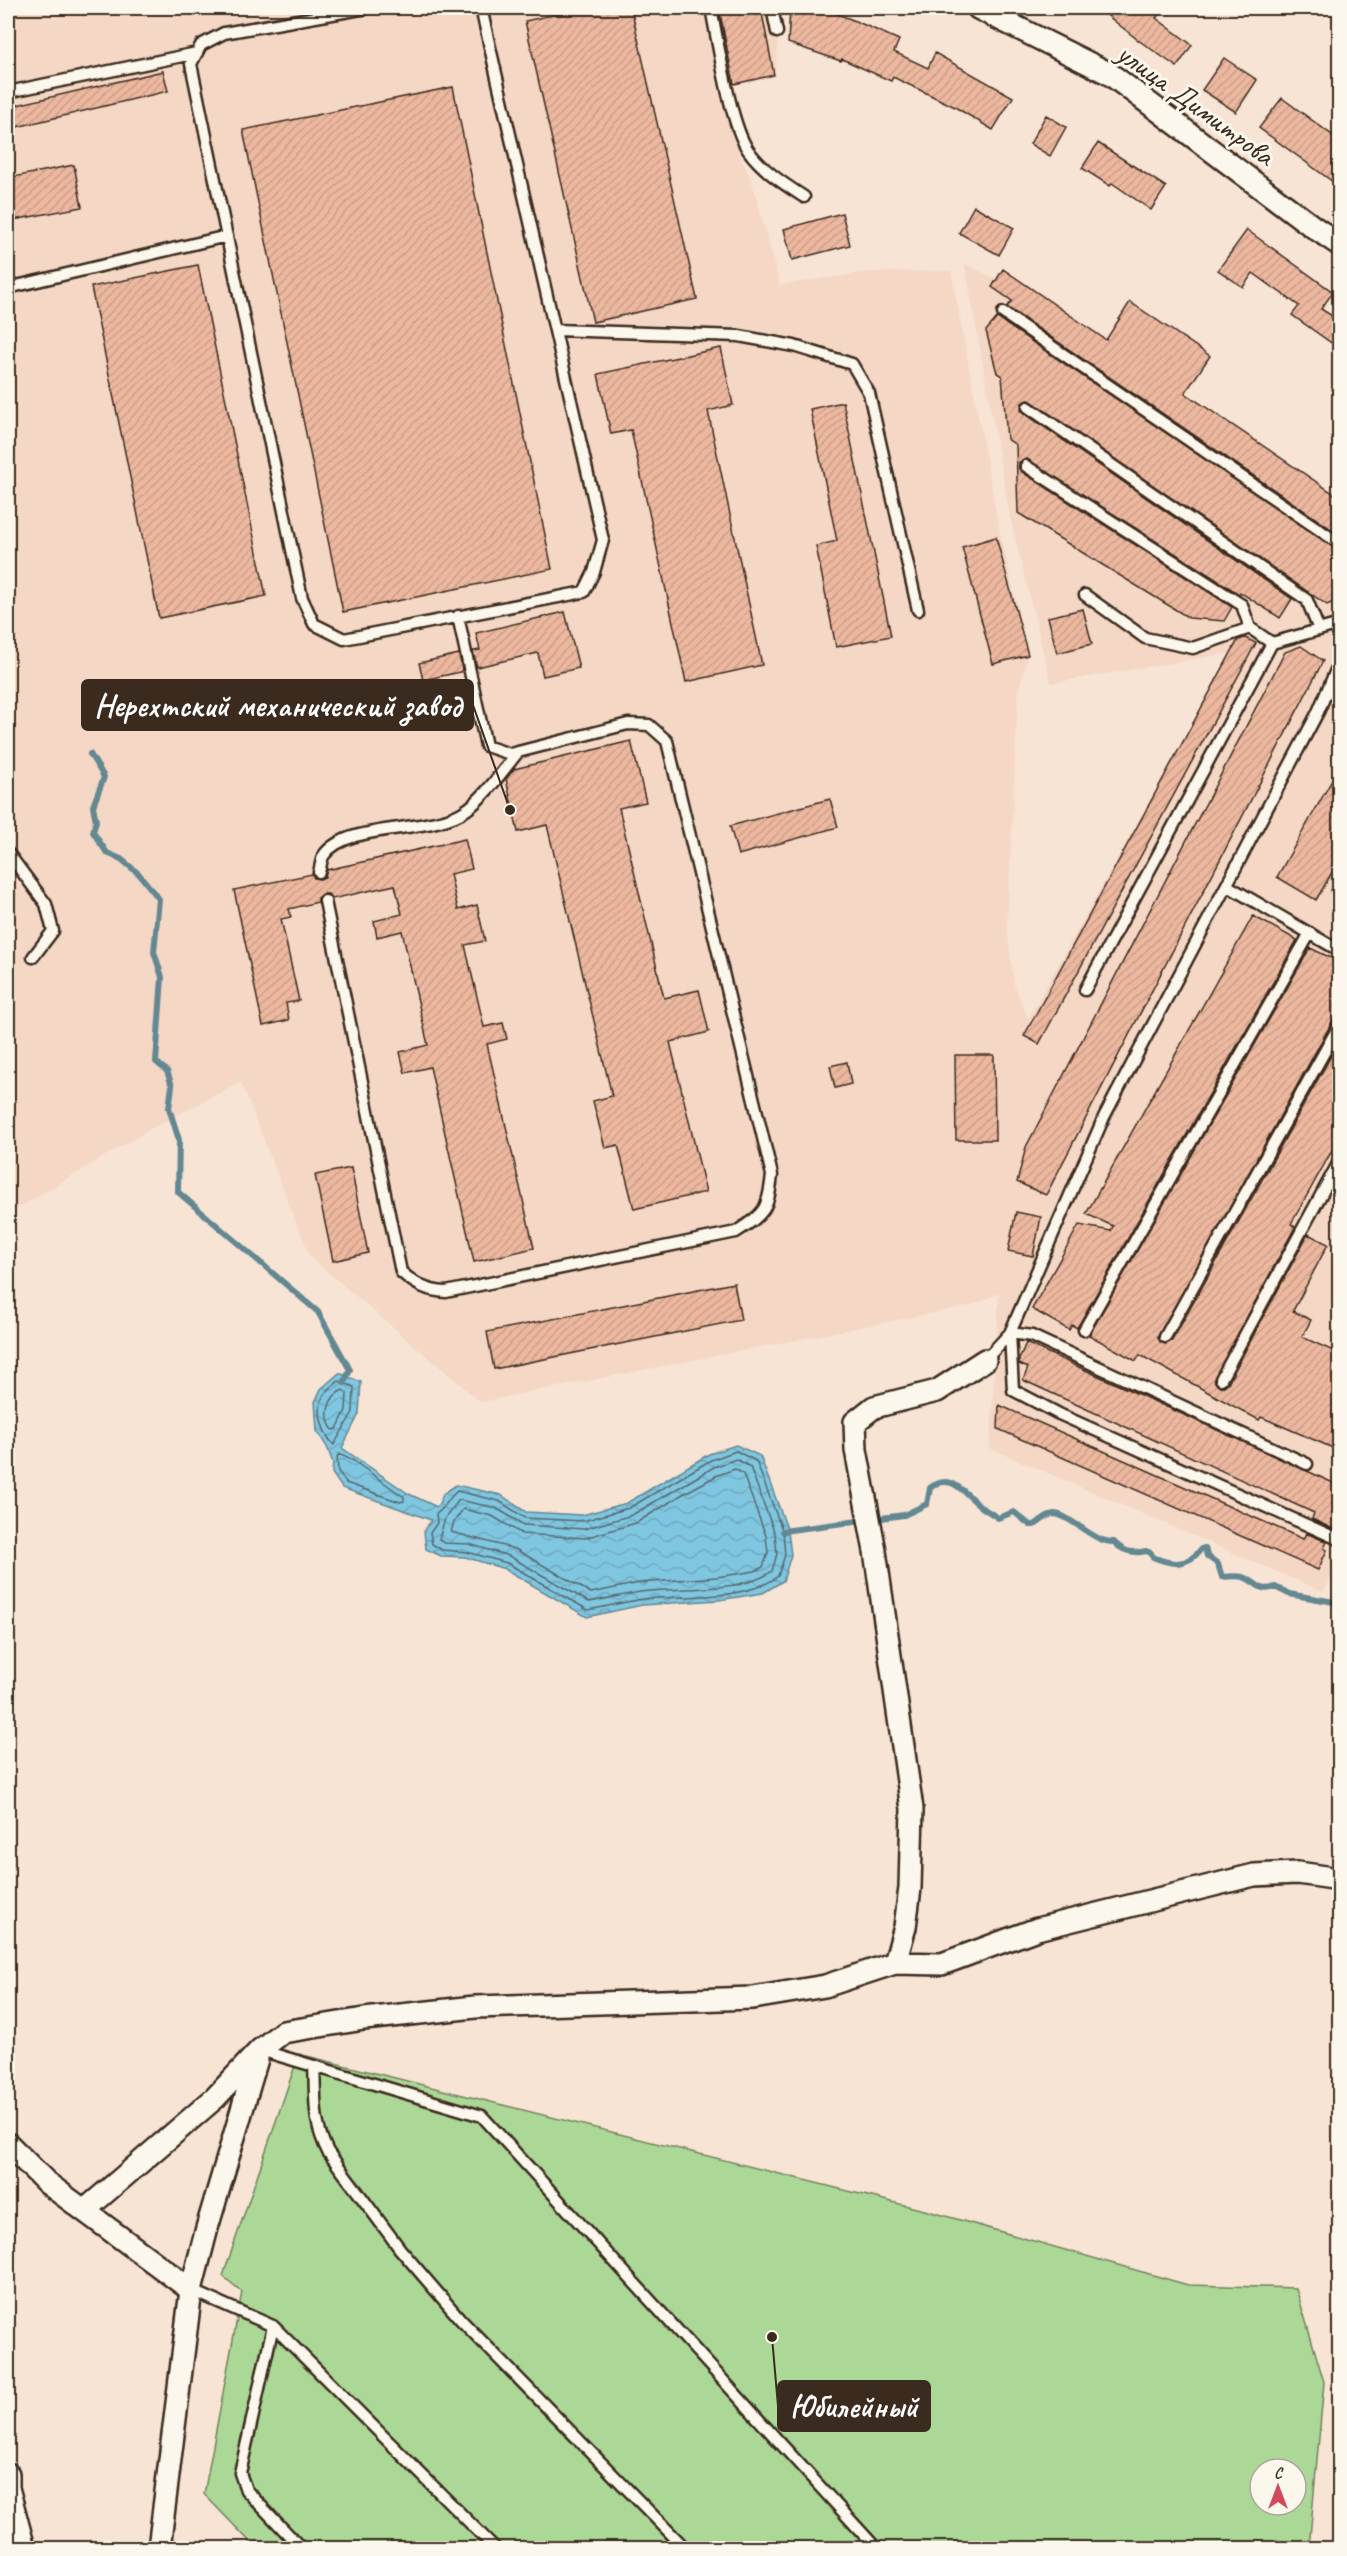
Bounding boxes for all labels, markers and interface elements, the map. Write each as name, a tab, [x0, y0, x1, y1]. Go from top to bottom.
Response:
street label: улица Димитрова	[1108, 33, 1284, 175]
callout: Нерехтский механический завод	[82, 680, 473, 730]
text: Нерехтский механический завод	[94, 685, 465, 727]
callout: Юбилейный	[778, 2381, 930, 2431]
text: Юбилейный	[790, 2386, 920, 2427]
north arrow	[1248, 2457, 1308, 2517]
text: С	[1274, 2463, 1284, 2483]

